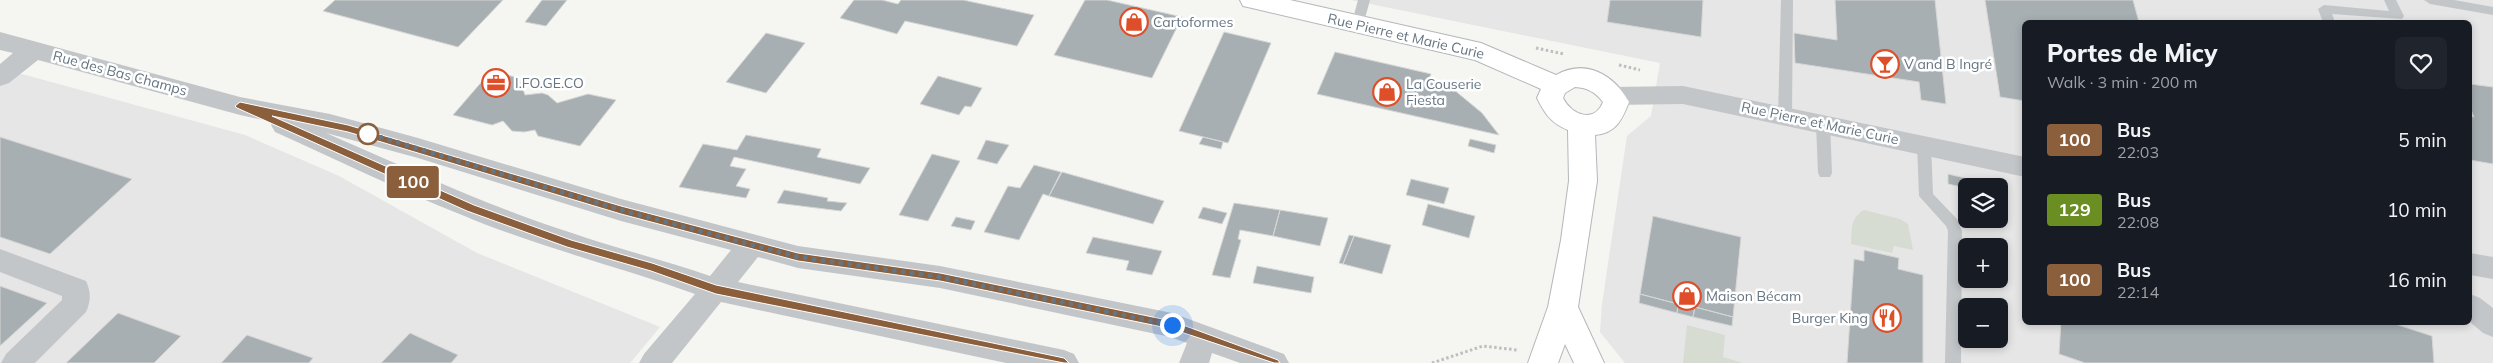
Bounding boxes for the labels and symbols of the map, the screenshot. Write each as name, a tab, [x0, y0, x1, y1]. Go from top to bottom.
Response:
shop icon: Cartoformes	[1119, 7, 1149, 37]
street label: Rue Pierre et Marie Curie	[1326, 9, 1486, 63]
place label: Cartoformes	[1153, 13, 1233, 31]
street label: Rue des Bas Champs	[51, 46, 189, 100]
bar icon: V and B Ingré	[1870, 49, 1900, 79]
place label: V and B Ingré	[1904, 55, 1992, 73]
office icon: I.FO.GE.CO	[481, 68, 511, 98]
place label: I.FO.GE.CO	[515, 74, 584, 92]
place label: La Couserie Fiesta	[1406, 75, 1481, 109]
shop icon: La Couserie Fiesta	[1372, 77, 1402, 107]
street label: Rue Pierre et Marie Curie	[1740, 98, 1900, 148]
unlabelled marker	[357, 123, 379, 145]
line badge: 100	[384, 166, 442, 198]
shop icon: Maison Bécam	[1672, 281, 1702, 311]
place label: Maison Bécam	[1706, 287, 1801, 305]
restaurant icon: Burger King	[1872, 303, 1902, 333]
place label: Burger King	[1792, 309, 1868, 327]
your location	[1160, 313, 1185, 338]

